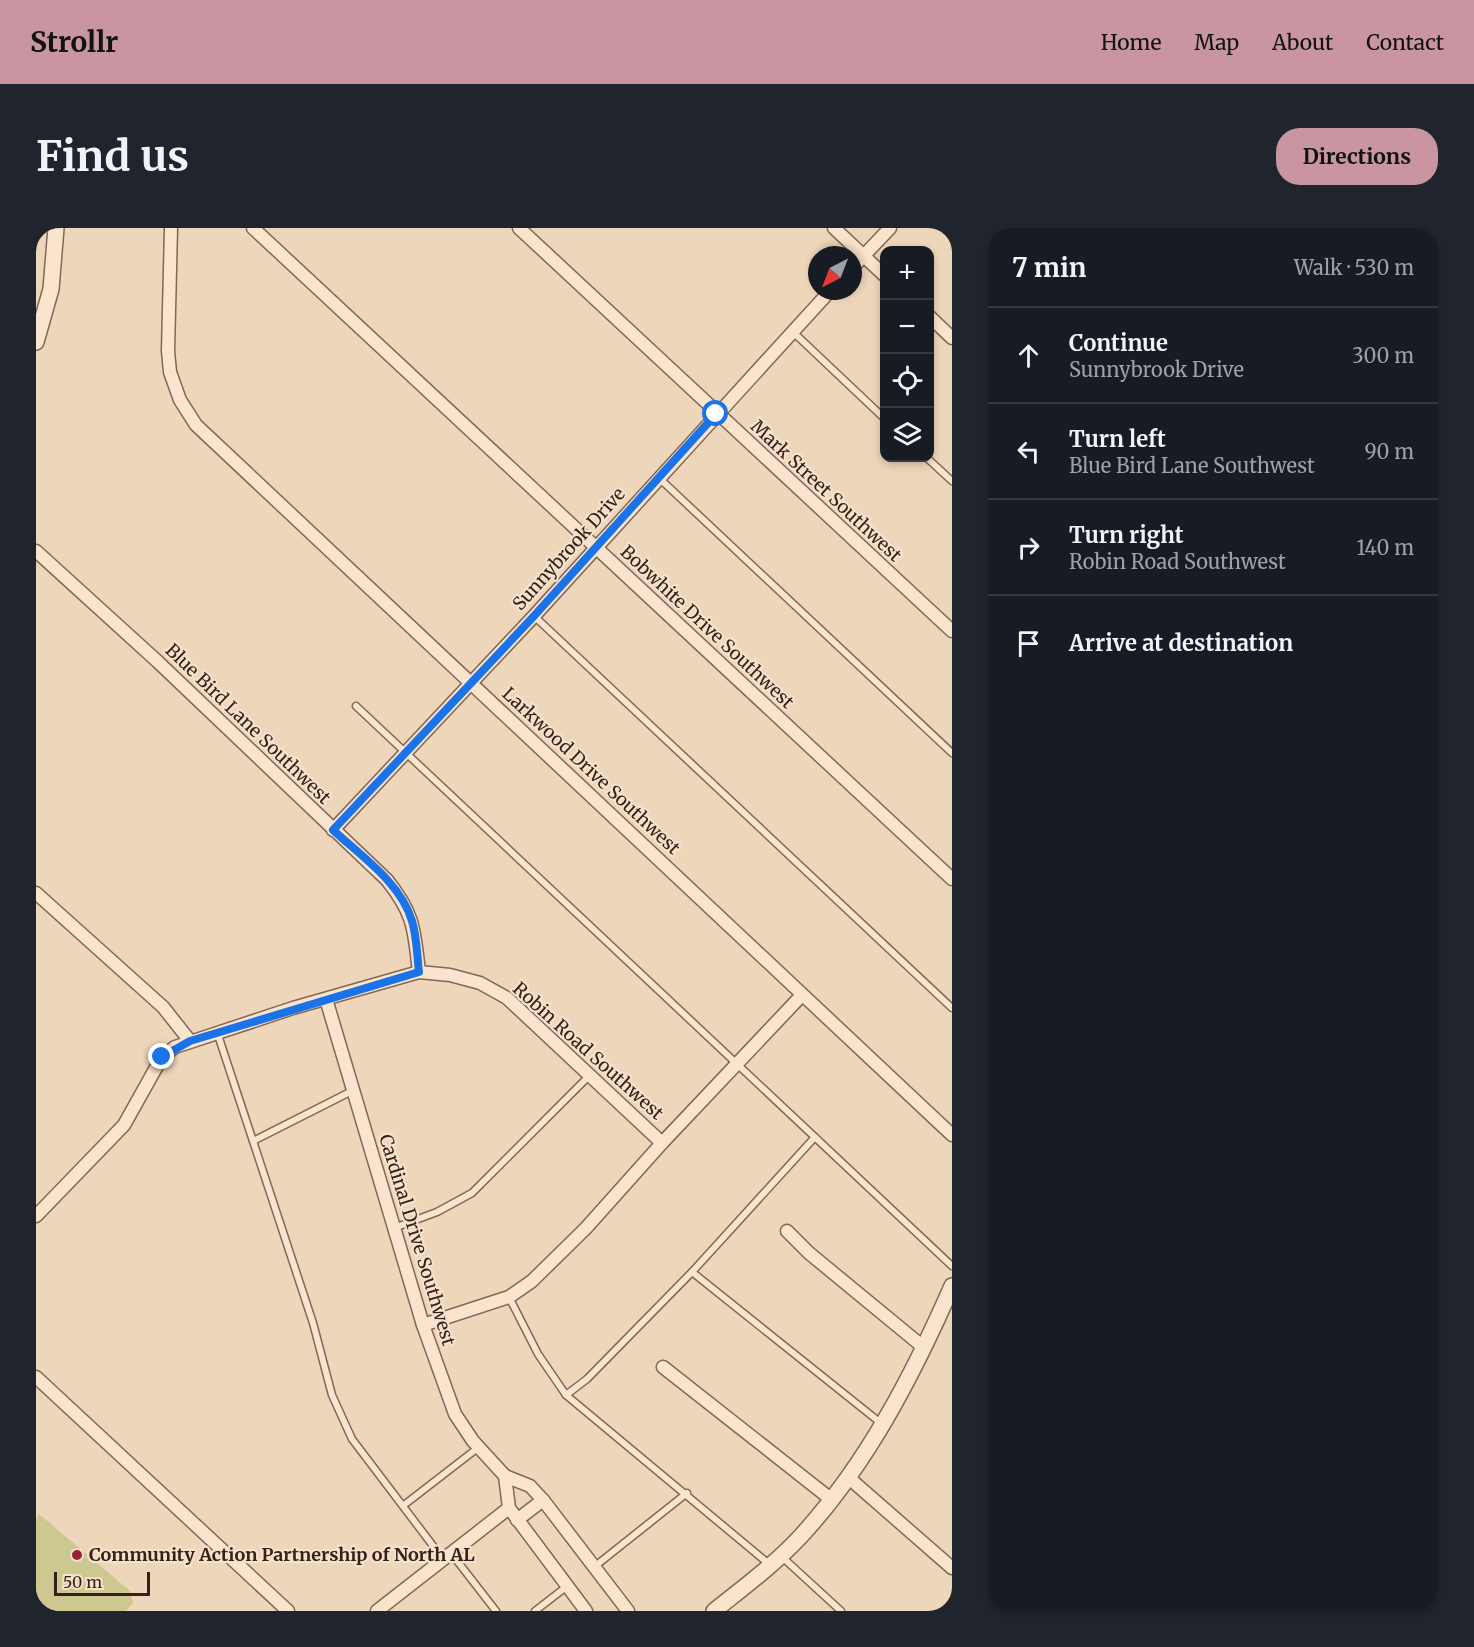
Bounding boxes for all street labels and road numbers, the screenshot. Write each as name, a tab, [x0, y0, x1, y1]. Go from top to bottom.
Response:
street label: Mark Street Southwest	[746, 415, 907, 567]
street label: Sunnybrook Drive	[507, 482, 630, 615]
street label: Bobwhite Drive Southwest	[616, 540, 799, 713]
street label: Blue Bird Lane Southwest	[161, 639, 336, 809]
street label: Larkwood Drive Southwest	[498, 682, 685, 859]
street label: Robin Road Southwest	[508, 977, 669, 1124]
street label: Cardinal Drive Southwest	[374, 1131, 461, 1348]

